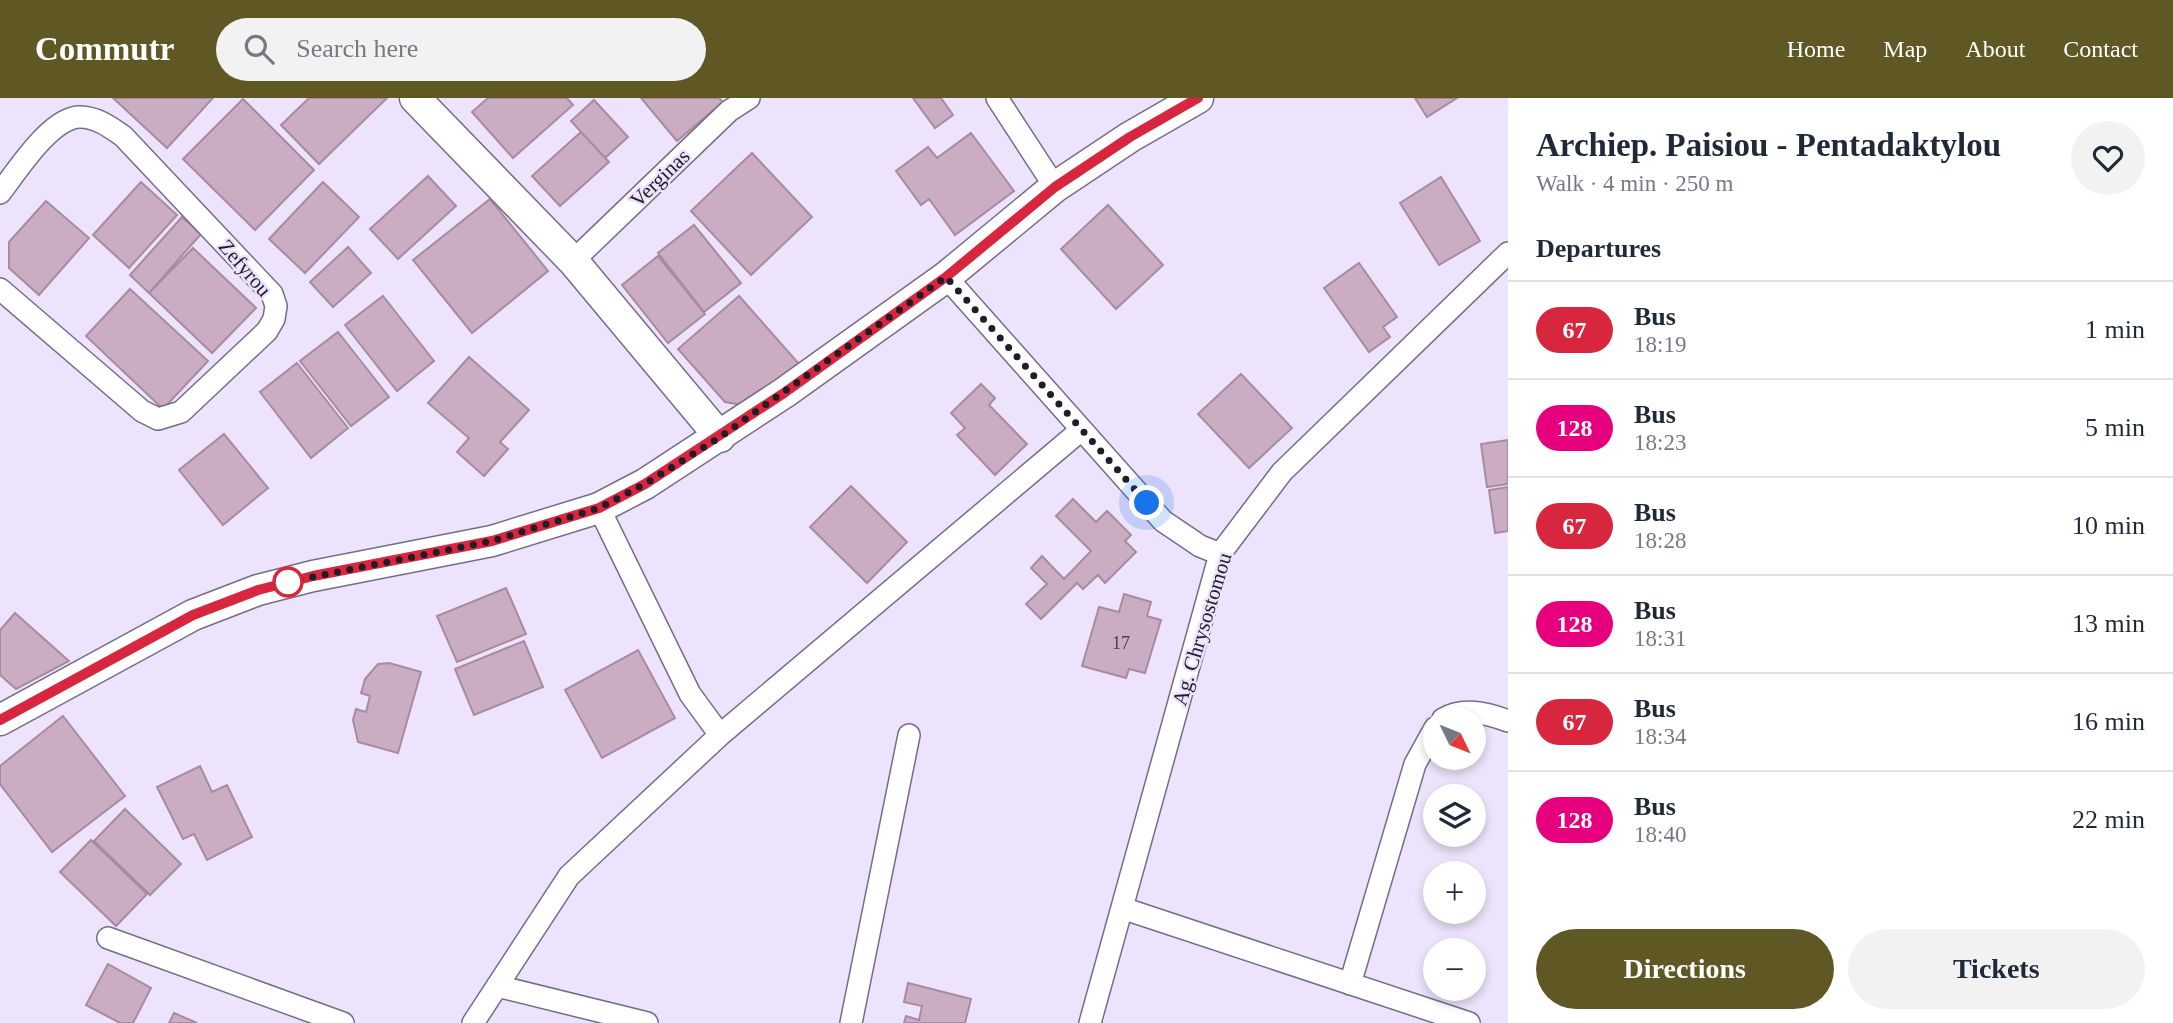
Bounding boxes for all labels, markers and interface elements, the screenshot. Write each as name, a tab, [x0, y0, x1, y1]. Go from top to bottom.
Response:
search box	[216, 18, 706, 81]
icon: search	[240, 30, 278, 68]
text: Commutr	[35, 31, 174, 67]
text: Search here	[296, 34, 418, 63]
text: Home	[1787, 36, 1845, 62]
text: Map	[1883, 36, 1927, 62]
text: About	[1965, 36, 2025, 62]
text: Contact	[2063, 36, 2138, 62]
button: heart	[2071, 121, 2145, 195]
text: Archiep. Paisiou - Pentadaktylou	[1536, 127, 2001, 163]
street label: Verginas	[625, 144, 695, 212]
text: Walk · 4 min · 250 m	[1536, 171, 1733, 196]
text: Departures	[1536, 234, 1661, 263]
street label: Zefyrou	[214, 235, 277, 302]
text: Bus	[1634, 302, 1676, 331]
text: 1 min	[2085, 315, 2145, 344]
text: 67	[1563, 317, 1587, 343]
text: 18:19	[1634, 332, 1686, 357]
text: Bus	[1634, 400, 1676, 429]
text: 5 min	[2085, 413, 2145, 442]
text: 128	[1557, 415, 1593, 441]
text: 18:23	[1634, 430, 1686, 455]
your location	[1129, 485, 1164, 520]
text: Bus	[1634, 498, 1676, 527]
text: 10 min	[2072, 511, 2145, 540]
text: 67	[1563, 513, 1587, 539]
text: 18:28	[1634, 528, 1686, 553]
street label: Ag. Chrysostomou	[1167, 549, 1237, 708]
unlabelled marker	[273, 567, 303, 597]
text: Bus	[1634, 596, 1676, 625]
text: 13 min	[2072, 609, 2145, 638]
text: 128	[1557, 611, 1593, 637]
text: 18:31	[1634, 626, 1686, 651]
house number: 17	[1112, 633, 1130, 653]
text: Bus	[1634, 694, 1676, 723]
north arrow	[1423, 707, 1486, 770]
map controls	[1423, 707, 1486, 1001]
text: 16 min	[2072, 707, 2145, 736]
text: 67	[1563, 709, 1587, 735]
text: 18:34	[1634, 724, 1686, 749]
button: layers	[1423, 784, 1486, 847]
text: Bus	[1634, 792, 1676, 821]
text: 22 min	[2072, 805, 2145, 834]
text: 128	[1557, 807, 1593, 833]
text: 18:40	[1634, 822, 1686, 847]
button: +	[1423, 861, 1486, 924]
button: Directions	[1536, 929, 1834, 1009]
button: Tickets	[1848, 929, 2145, 1009]
button: −	[1423, 938, 1486, 1001]

